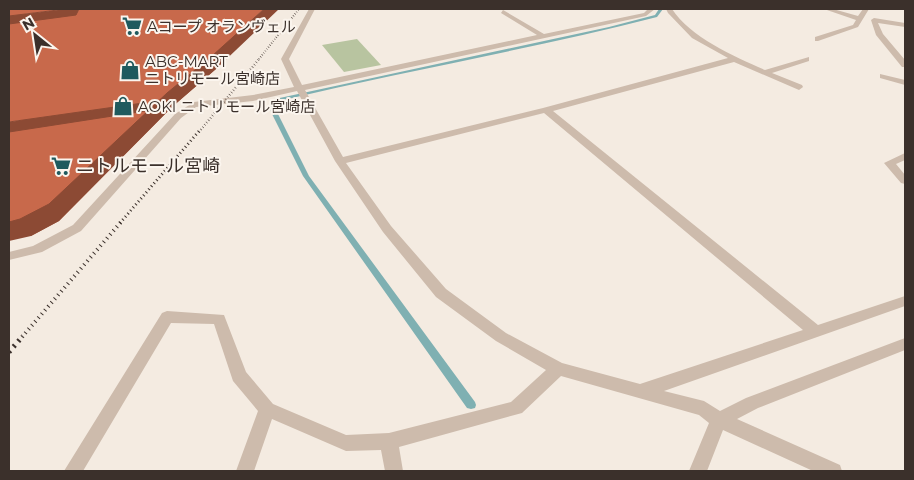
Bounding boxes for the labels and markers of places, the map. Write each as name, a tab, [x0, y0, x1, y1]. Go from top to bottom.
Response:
supermarket icon: Aコープ オランヴェル	[121, 15, 143, 37]
place label: Aコープ オランヴェル	[147, 17, 296, 36]
place label: ABC-MART ニトリモール宮崎店	[145, 52, 280, 88]
shop icon: ABC-MART ニトリモール宮崎店	[119, 59, 141, 81]
shop icon: AOKI ニトリモール宮崎店	[112, 95, 134, 117]
place label: AOKI ニトリモール宮崎店	[138, 97, 315, 116]
supermarket icon: ニトルモール宮崎	[50, 155, 72, 177]
place label: ニトルモール宮崎	[76, 155, 220, 177]

